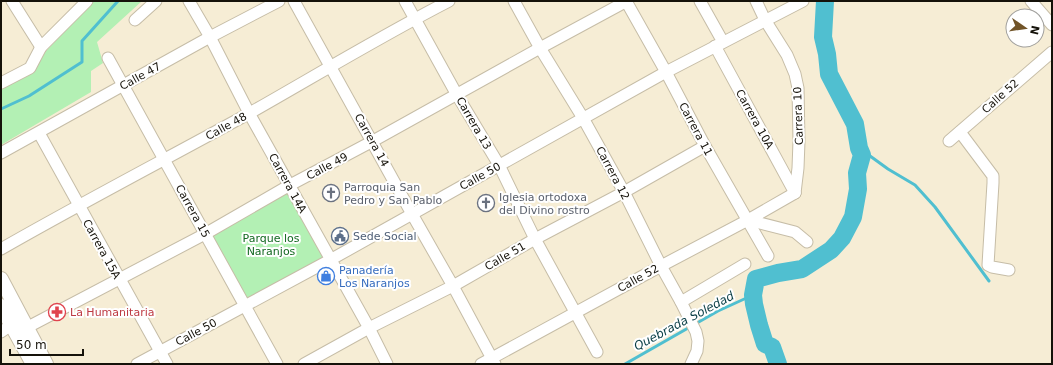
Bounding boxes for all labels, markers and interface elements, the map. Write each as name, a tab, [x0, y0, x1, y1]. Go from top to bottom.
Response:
north arrow	[1005, 8, 1045, 48]
text: N	[1027, 24, 1042, 36]
street label: Calle 47	[118, 60, 163, 93]
street label: Calle 52	[979, 77, 1021, 116]
street label: Carrera 10	[791, 86, 806, 145]
street label: Carrera 10A	[733, 87, 776, 152]
street label: Carrera 13	[453, 95, 494, 152]
street label: Carrera 11	[676, 100, 715, 158]
street label: Calle 48	[204, 110, 249, 143]
street label: Carrera 14	[352, 111, 391, 169]
street label: Carrera 12	[593, 144, 632, 202]
street label: Calle 49	[304, 150, 350, 183]
street label: Carrera 14A	[266, 151, 309, 216]
street label: Calle 50	[458, 160, 503, 193]
place label: Parroquia San Pedro y San Pablo	[344, 181, 443, 207]
street label: Carrera 15	[173, 182, 212, 240]
church icon: Parroquia San Pedro y San Pablo	[321, 183, 341, 203]
place label: Iglesia ortodoxa del Divino rostro	[499, 191, 590, 217]
church icon: Iglesia ortodoxa del Divino rostro	[476, 193, 496, 213]
street label: Carrera 15A	[80, 217, 123, 282]
public building icon: Sede Social	[330, 226, 350, 246]
place label: Sede Social	[353, 230, 417, 243]
park label: Parque los Naranjos	[243, 232, 300, 258]
street label: Calle 51	[483, 240, 528, 273]
street label: Calle 52	[616, 262, 661, 295]
place label: Panadería Los Naranjos	[339, 264, 410, 290]
shop icon: Panadería Los Naranjos	[316, 266, 336, 286]
water label: Quebrada Soledad	[632, 288, 737, 353]
pharmacy icon: La Humanitaria	[47, 302, 67, 322]
place label: La Humanitaria	[70, 306, 154, 319]
street label: Calle 50	[173, 316, 219, 349]
scale bar	[10, 331, 83, 357]
text: 50 m	[16, 338, 47, 352]

